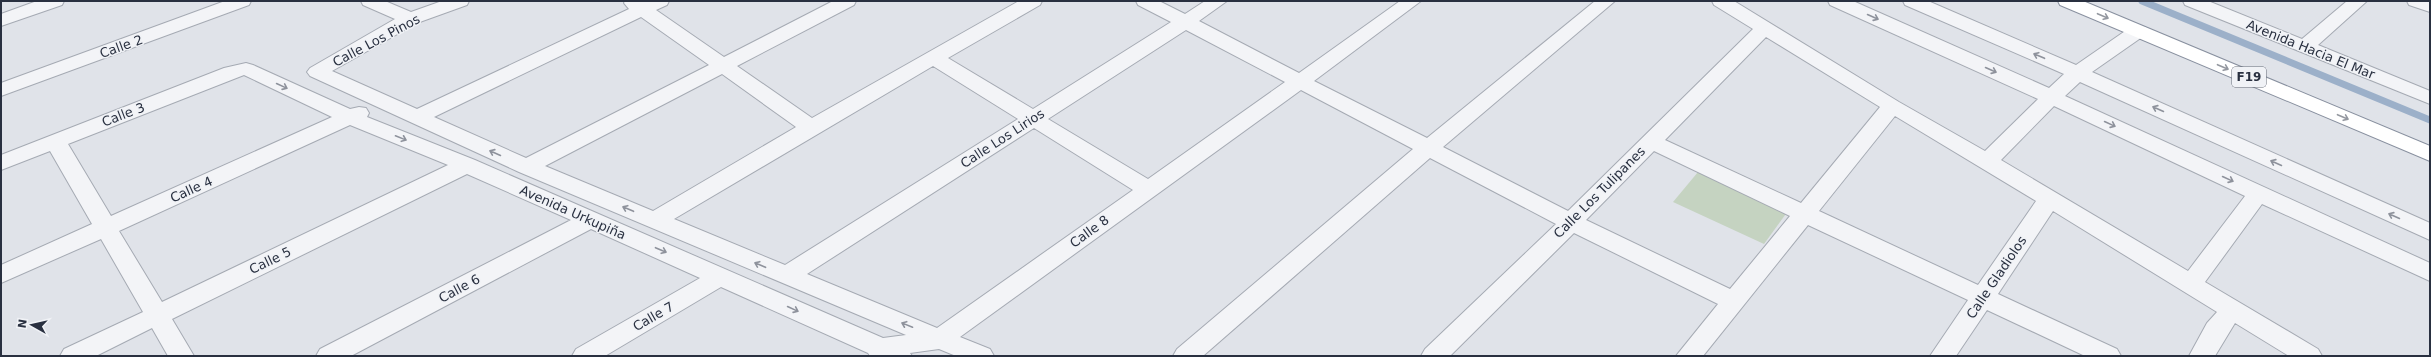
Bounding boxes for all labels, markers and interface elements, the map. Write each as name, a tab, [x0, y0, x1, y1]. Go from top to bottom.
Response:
street label: Calle Los Pinos	[330, 11, 423, 70]
one-way arrow	[2097, 13, 2109, 20]
one-way arrow	[1866, 14, 1878, 21]
street label: Avenida Hacia El Mar	[2244, 17, 2378, 82]
street label: Calle 2	[98, 32, 145, 61]
one-way arrow	[2033, 52, 2045, 59]
one-way arrow	[2217, 63, 2229, 71]
one-way arrow	[1985, 67, 1997, 74]
road number: F19	[2232, 67, 2266, 87]
one-way arrow	[275, 82, 287, 90]
street label: Calle 3	[100, 99, 147, 129]
one-way arrow	[2152, 105, 2164, 112]
street label: Calle Los Lirios	[958, 106, 1047, 171]
one-way arrow	[2336, 114, 2348, 121]
one-way arrow	[2103, 121, 2115, 128]
one-way arrow	[394, 134, 406, 142]
street label: Calle Los Tulipanes	[1551, 143, 1648, 241]
one-way arrow	[489, 149, 501, 156]
one-way arrow	[2270, 159, 2282, 166]
street label: Calle 4	[168, 174, 215, 205]
one-way arrow	[2221, 176, 2233, 183]
street label: Avenida Urkupiña	[518, 182, 628, 243]
one-way arrow	[622, 205, 634, 212]
street label: Calle 8	[1067, 212, 1112, 251]
one-way arrow	[2389, 212, 2401, 219]
street label: Calle Gladiolos	[1963, 233, 2030, 321]
street label: Calle 5	[247, 244, 294, 277]
one-way arrow	[655, 247, 667, 255]
one-way arrow	[755, 261, 767, 268]
street label: Calle 6	[436, 271, 482, 306]
street label: Calle 7	[630, 299, 676, 334]
north arrow	[12, 305, 52, 345]
one-way arrow	[786, 306, 798, 313]
text: N	[16, 318, 30, 329]
one-way arrow	[901, 320, 913, 328]

